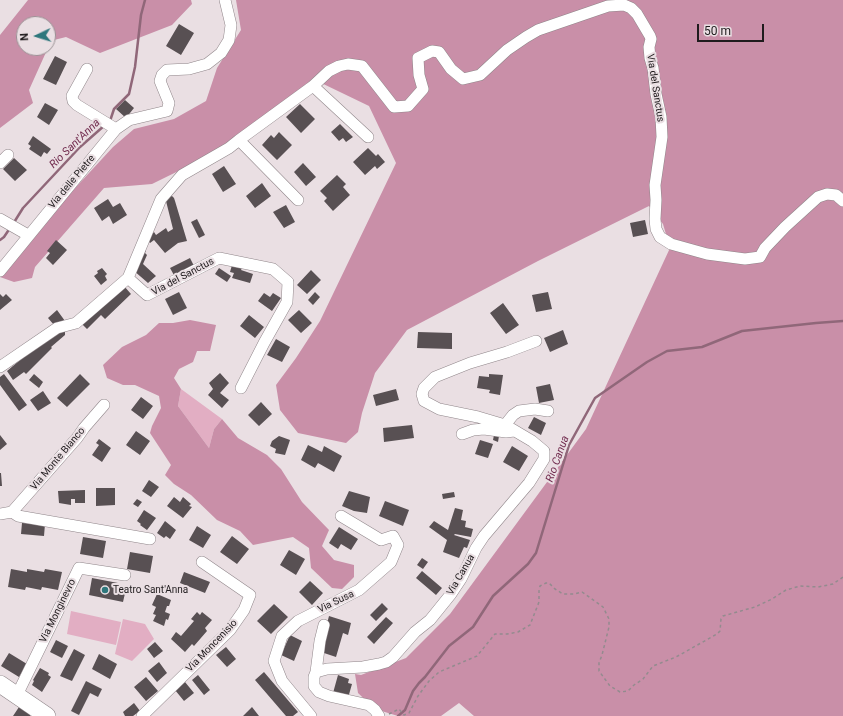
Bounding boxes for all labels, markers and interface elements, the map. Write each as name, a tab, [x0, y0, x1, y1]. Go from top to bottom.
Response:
north arrow	[16, 16, 56, 56]
scale bar	[699, 16, 766, 42]
text: 50 m	[704, 24, 731, 38]
text: N	[18, 32, 31, 41]
street label: Via del Sanctus	[644, 53, 666, 123]
water label: Rio Sant'Anna	[47, 117, 103, 171]
street label: Via delle Pietre	[46, 153, 98, 211]
street label: Via del Sanctus	[150, 256, 216, 298]
street label: Via Monte Bianco	[28, 425, 88, 493]
water label: Rio Canua	[544, 434, 572, 484]
street label: Via Canua	[445, 552, 477, 598]
street label: Via Monginevro	[37, 577, 79, 645]
place label: Teatro Sant'Anna	[113, 584, 188, 596]
marker: Teatro Sant'Anna	[100, 585, 110, 595]
street label: Via Susa	[316, 588, 356, 616]
street label: Via Moncenisio	[184, 617, 240, 675]

